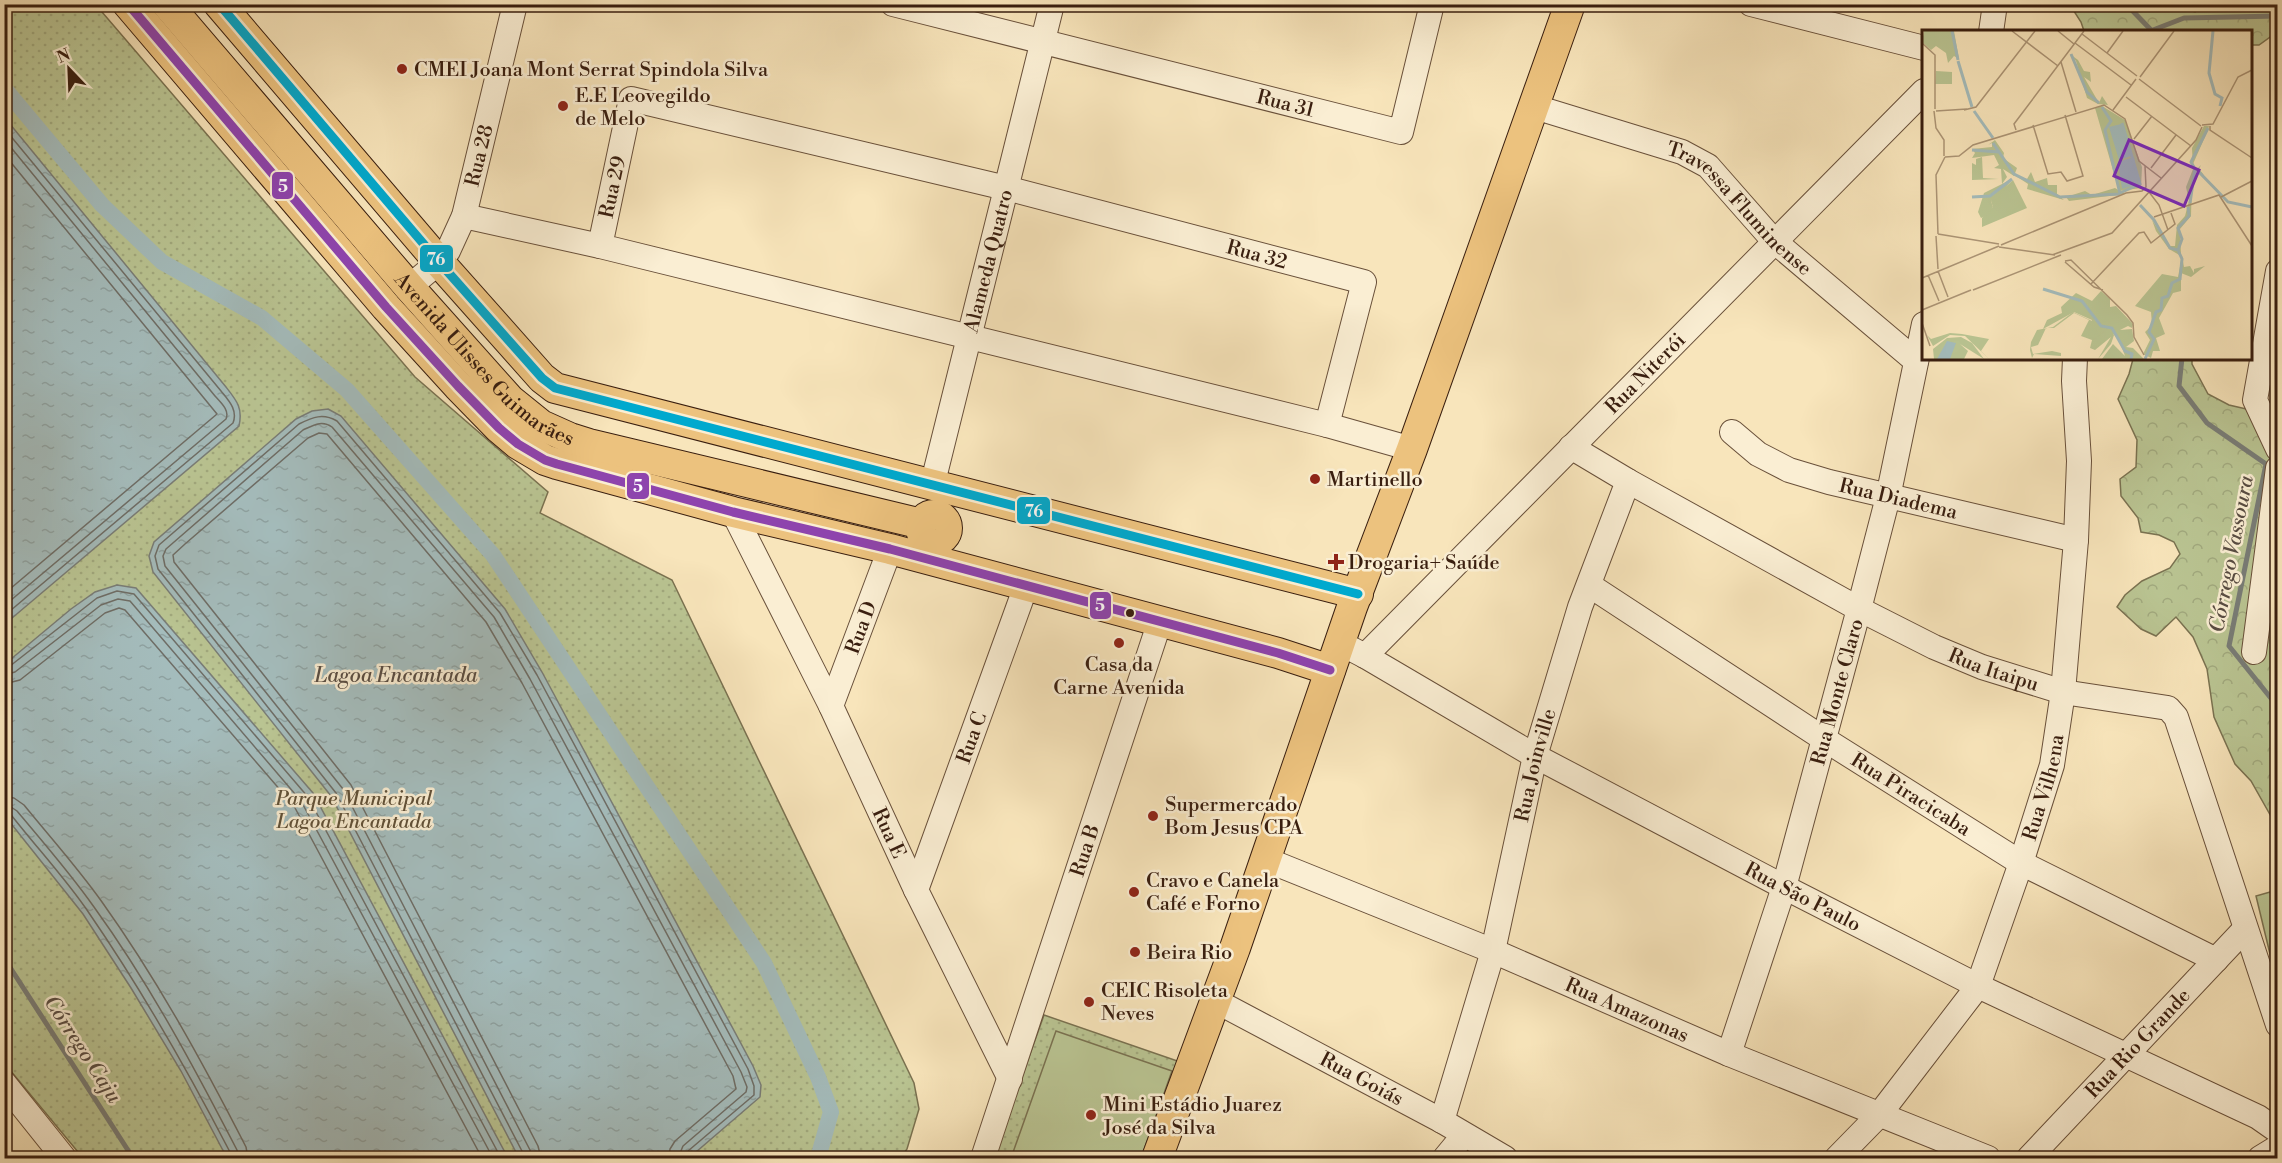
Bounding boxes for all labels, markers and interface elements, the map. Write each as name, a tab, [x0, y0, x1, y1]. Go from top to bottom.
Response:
inset map	[1922, 30, 2252, 360]
north arrow	[39, 39, 99, 99]
text: N	[54, 44, 74, 68]
place label: CMEI Joana Mont Serrat Spindola Silva	[414, 58, 769, 83]
marker: CMEI Joana Mont Serrat Spindola Silva	[395, 62, 409, 76]
place label: E.E Leovegildo de Melo	[575, 84, 711, 132]
street label: Rua 31	[1254, 85, 1317, 124]
marker: E.E Leovegildo de Melo	[556, 99, 570, 113]
street label: Rua 28	[460, 122, 500, 189]
street label: Travessa Fluminense	[1663, 137, 1816, 282]
street label: Rua 29	[595, 154, 632, 221]
line badge: 5	[271, 171, 294, 200]
text: 5	[278, 177, 288, 197]
street label: Alameda Quatro	[959, 187, 1019, 337]
street label: Rua 32	[1223, 235, 1290, 276]
line badge: 76	[419, 244, 454, 273]
text: 76	[427, 250, 445, 270]
street label: Avenida Ulisses Guimarães	[388, 267, 578, 452]
street label: Rua Niterói	[1601, 328, 1692, 420]
place label: Martinello	[1327, 468, 1423, 493]
line badge: 5	[626, 472, 650, 500]
marker: Martinello	[1308, 472, 1322, 486]
water label: Córrego Vassoura	[2204, 473, 2260, 635]
street label: Rua Diadema	[1836, 474, 1961, 526]
text: 5	[633, 477, 643, 497]
line badge: 76	[1016, 496, 1051, 525]
text: 76	[1025, 502, 1043, 522]
place label: Drogaria+ Saúde	[1348, 551, 1500, 576]
marker: Drogaria+ Saúde	[1329, 555, 1343, 569]
line badge: 5	[1089, 591, 1112, 620]
text: 5	[1095, 596, 1105, 616]
street label: Rua D	[841, 598, 883, 658]
unlabelled marker	[1124, 607, 1136, 619]
street label: Rua Monte Claro	[1806, 616, 1870, 768]
marker: Casa da Carne Avenida	[1112, 636, 1126, 650]
street label: Rua Itaipu	[1944, 643, 2042, 698]
place label: Casa da Carne Avenida	[1053, 653, 1186, 701]
water label: Lagoa Encantada	[314, 663, 478, 689]
street label: Rua Joinville	[1510, 706, 1563, 825]
street label: Rua C	[952, 709, 993, 767]
street label: Rua Vilhena	[2018, 732, 2071, 844]
street label: Rua Piracicaba	[1846, 748, 1976, 843]
park label: Parque Municipal Lagoa Encantada	[274, 787, 433, 835]
place label: Supermercado Bom Jesus CPA	[1164, 793, 1304, 841]
street label: Rua E	[866, 804, 911, 863]
marker: Supermercado Bom Jesus CPA	[1146, 809, 1160, 823]
street label: Rua B	[1066, 821, 1106, 880]
street label: Rua São Paulo	[1740, 857, 1865, 938]
place label: Cravo e Canela Café e Forno	[1146, 869, 1280, 917]
marker: Cravo e Canela Café e Forno	[1127, 885, 1141, 899]
place label: Beira Rio	[1146, 941, 1232, 966]
marker: Beira Rio	[1128, 945, 1142, 959]
street label: Rua Amazonas	[1561, 973, 1692, 1049]
place label: CEIC Risoleta Neves	[1101, 979, 1229, 1027]
street label: Rua Rio Grande	[2081, 984, 2196, 1104]
water label: Córrego Caju	[38, 991, 127, 1108]
marker: CEIC Risoleta Neves	[1082, 995, 1096, 1009]
street label: Rua Goiás	[1315, 1047, 1407, 1112]
place label: Mini Estádio Juarez José da Silva	[1102, 1093, 1282, 1141]
marker: Mini Estádio Juarez José da Silva	[1084, 1108, 1098, 1122]

